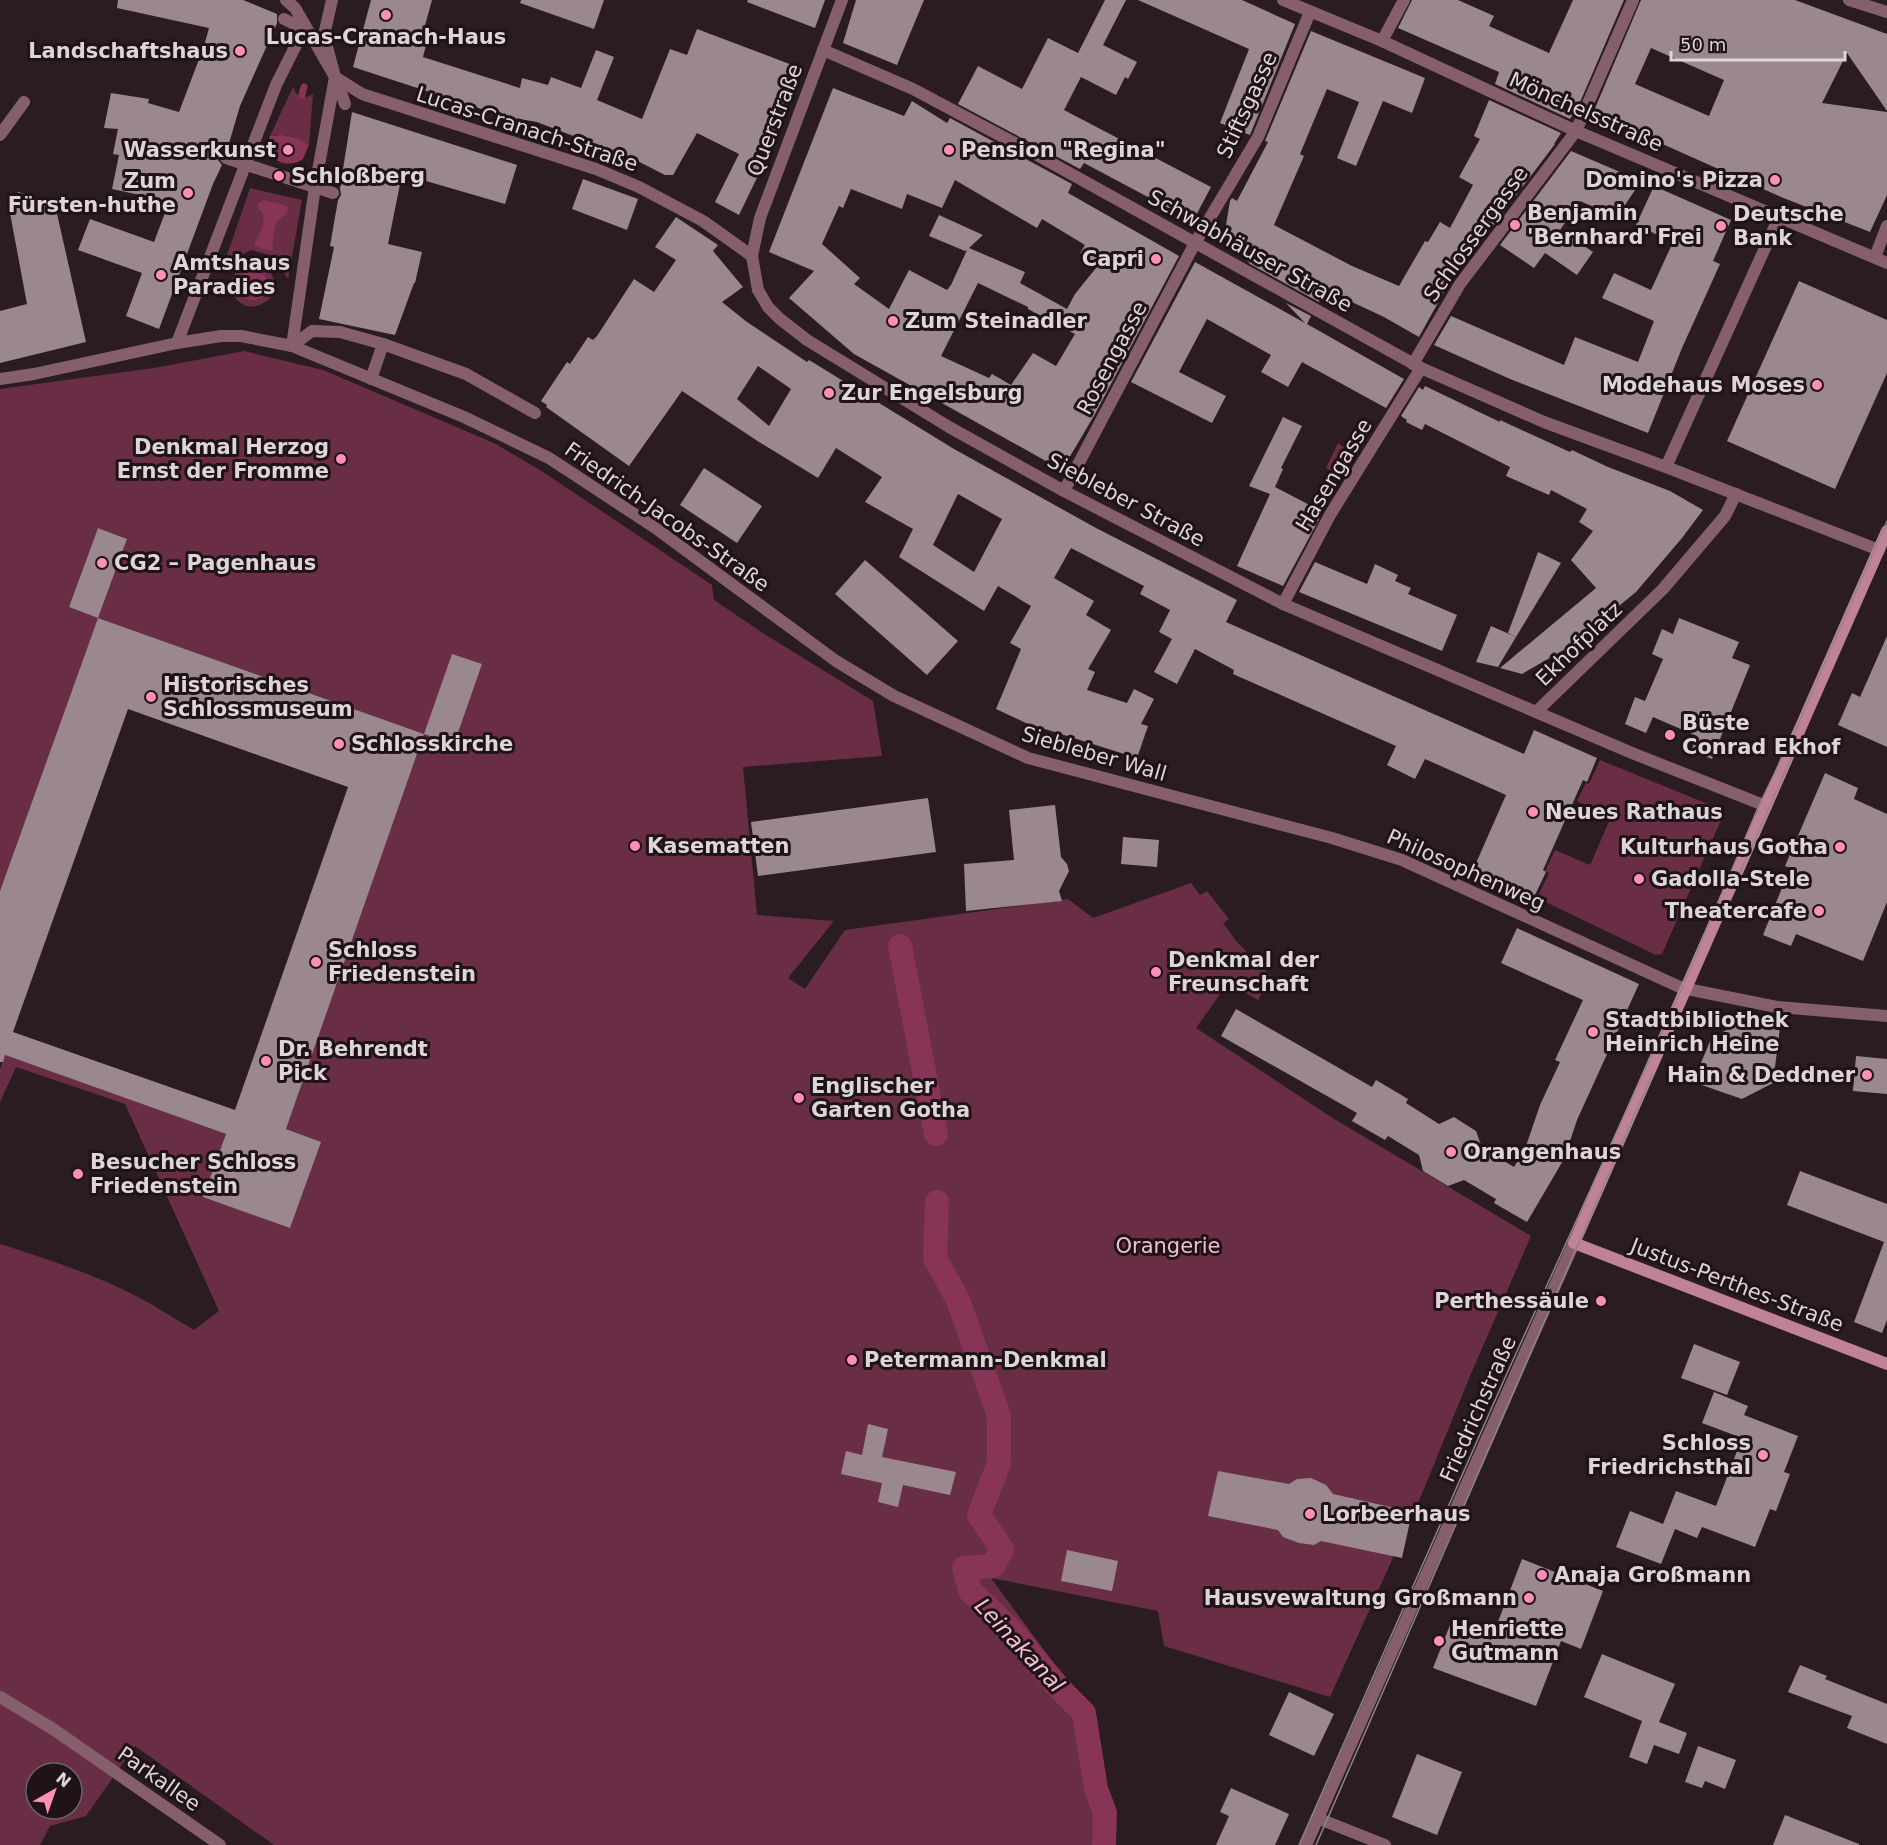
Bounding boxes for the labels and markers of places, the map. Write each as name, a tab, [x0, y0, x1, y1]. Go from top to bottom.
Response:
marker: Lucas-Cranach-Haus	[379, 8, 393, 22]
place label: Lucas-Cranach-Haus	[266, 25, 506, 49]
place label: Landschaftshaus	[28, 39, 228, 63]
marker: Landschaftshaus	[233, 44, 247, 58]
place label: Wasserkunst	[123, 138, 276, 162]
place label: Pension "Regina"	[961, 138, 1166, 162]
marker: Wasserkunst	[281, 143, 295, 157]
marker: Pension "Regina"	[942, 143, 956, 157]
place label: Schloßberg	[291, 164, 425, 188]
place label: Domino's Pizza	[1585, 168, 1763, 192]
place label: Zum Fürsten-huthe	[8, 169, 176, 217]
marker: Schloßberg	[272, 169, 286, 183]
marker: Domino's Pizza	[1768, 173, 1782, 187]
marker: Zum Fürsten-huthe	[181, 186, 195, 200]
place label: Benjamin 'Bernhard' Frei	[1527, 201, 1702, 249]
place label: Deutsche Bank	[1733, 202, 1844, 250]
marker: Benjamin 'Bernhard' Frei	[1508, 218, 1522, 232]
marker: Deutsche Bank	[1714, 219, 1728, 233]
place label: Capri	[1082, 247, 1144, 271]
place label: Amtshaus Paradies	[173, 251, 290, 299]
marker: Capri	[1149, 252, 1163, 266]
marker: Amtshaus Paradies	[154, 268, 168, 282]
place label: Zum Steinadler	[905, 309, 1088, 333]
marker: Zum Steinadler	[886, 314, 900, 328]
place label: Modehaus Moses	[1602, 373, 1805, 397]
marker: Modehaus Moses	[1810, 378, 1824, 392]
place label: Zur Engelsburg	[841, 381, 1022, 405]
marker: Zur Engelsburg	[822, 386, 836, 400]
place label: Denkmal Herzog Ernst der Fromme	[117, 435, 329, 483]
marker: Denkmal Herzog Ernst der Fromme	[334, 452, 348, 466]
place label: CG2 – Pagenhaus	[114, 551, 316, 575]
marker: CG2 – Pagenhaus	[95, 556, 109, 570]
place label: Historisches Schlossmuseum	[163, 673, 353, 721]
marker: Historisches Schlossmuseum	[144, 690, 158, 704]
place label: Büste Conrad Ekhof	[1682, 711, 1841, 759]
marker: Büste Conrad Ekhof	[1663, 728, 1677, 742]
place label: Schlosskirche	[351, 732, 513, 756]
marker: Schlosskirche	[332, 737, 346, 751]
place label: Neues Rathaus	[1545, 800, 1723, 824]
marker: Neues Rathaus	[1526, 805, 1540, 819]
place label: Kasematten	[647, 834, 790, 858]
place label: Kulturhaus Gotha	[1620, 835, 1828, 859]
marker: Kasematten	[628, 839, 642, 853]
marker: Kulturhaus Gotha	[1833, 840, 1847, 854]
place label: Gadolla-Stele	[1651, 867, 1810, 891]
marker: Gadolla-Stele	[1632, 872, 1646, 886]
place label: Theatercafe	[1665, 899, 1807, 923]
marker: Theatercafe	[1812, 904, 1826, 918]
place label: Schloss Friedenstein	[328, 938, 476, 986]
place label: Denkmal der Freunschaft	[1168, 948, 1319, 996]
marker: Schloss Friedenstein	[309, 955, 323, 969]
marker: Denkmal der Freunschaft	[1149, 965, 1163, 979]
place label: Stadtbibliothek Heinrich Heine	[1605, 1008, 1790, 1056]
marker: Stadtbibliothek Heinrich Heine	[1586, 1025, 1600, 1039]
place label: Dr. Behrendt Pick	[278, 1037, 428, 1085]
marker: Dr. Behrendt Pick	[259, 1054, 273, 1068]
place label: Hain & Deddner	[1667, 1063, 1856, 1087]
marker: Hain & Deddner	[1860, 1068, 1874, 1082]
place label: Englischer Garten Gotha	[811, 1074, 970, 1122]
marker: Englischer Garten Gotha	[792, 1091, 806, 1105]
place label: Orangenhaus	[1463, 1140, 1621, 1164]
marker: Orangenhaus	[1444, 1145, 1458, 1159]
place label: Besucher Schloss Friedenstein	[90, 1150, 296, 1198]
marker: Besucher Schloss Friedenstein	[71, 1167, 85, 1181]
place label: Perthessäule	[1434, 1289, 1589, 1313]
marker: Perthessäule	[1594, 1294, 1608, 1308]
place label: Petermann-Denkmal	[864, 1348, 1107, 1372]
marker: Petermann-Denkmal	[845, 1353, 859, 1367]
place label: Schloss Friedrichsthal	[1587, 1431, 1751, 1479]
marker: Schloss Friedrichsthal	[1756, 1448, 1770, 1462]
place label: Lorbeerhaus	[1322, 1502, 1471, 1526]
marker: Lorbeerhaus	[1303, 1507, 1317, 1521]
place label: Anaja Großmann	[1554, 1563, 1751, 1587]
marker: Anaja Großmann	[1535, 1568, 1549, 1582]
place label: Hausvewaltung Großmann	[1204, 1586, 1517, 1610]
marker: Hausvewaltung Großmann	[1522, 1591, 1536, 1605]
place label: Henriette Gutmann	[1451, 1617, 1564, 1665]
marker: Henriette Gutmann	[1432, 1634, 1446, 1648]

